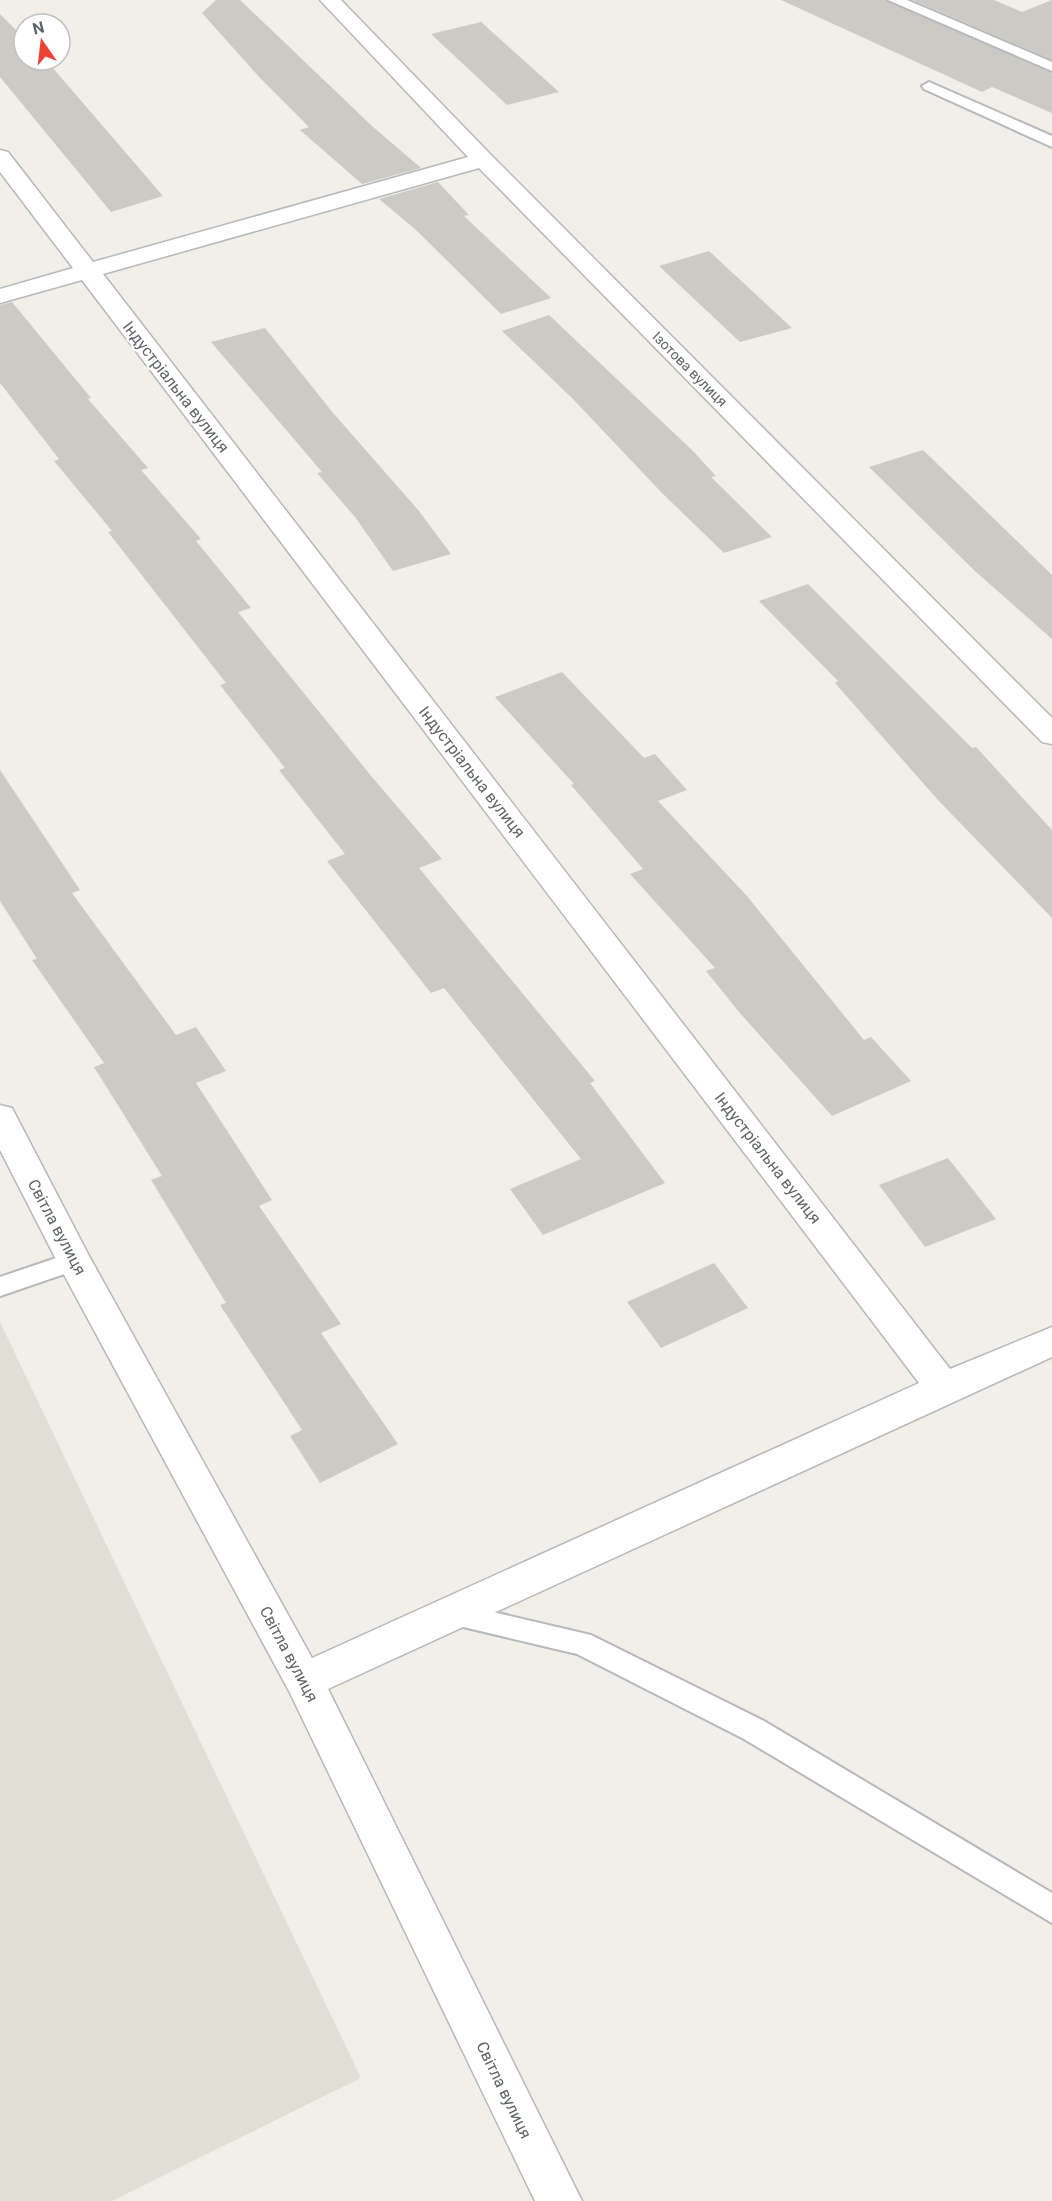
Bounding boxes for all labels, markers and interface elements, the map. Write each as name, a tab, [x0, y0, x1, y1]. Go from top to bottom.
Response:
north arrow	[12, 12, 72, 72]
text: N	[31, 17, 46, 39]
street label: Індустріальна вулиця	[119, 318, 233, 456]
street label: Ізотова вулиця	[649, 328, 731, 410]
street label: Індустріальна вулиця	[415, 703, 529, 841]
street label: Індустріальна вулиця	[711, 1089, 825, 1227]
street label: Світла вулиця	[24, 1176, 90, 1278]
street label: Світла вулиця	[256, 1603, 322, 1705]
street label: Світла вулиця	[472, 2038, 536, 2142]

